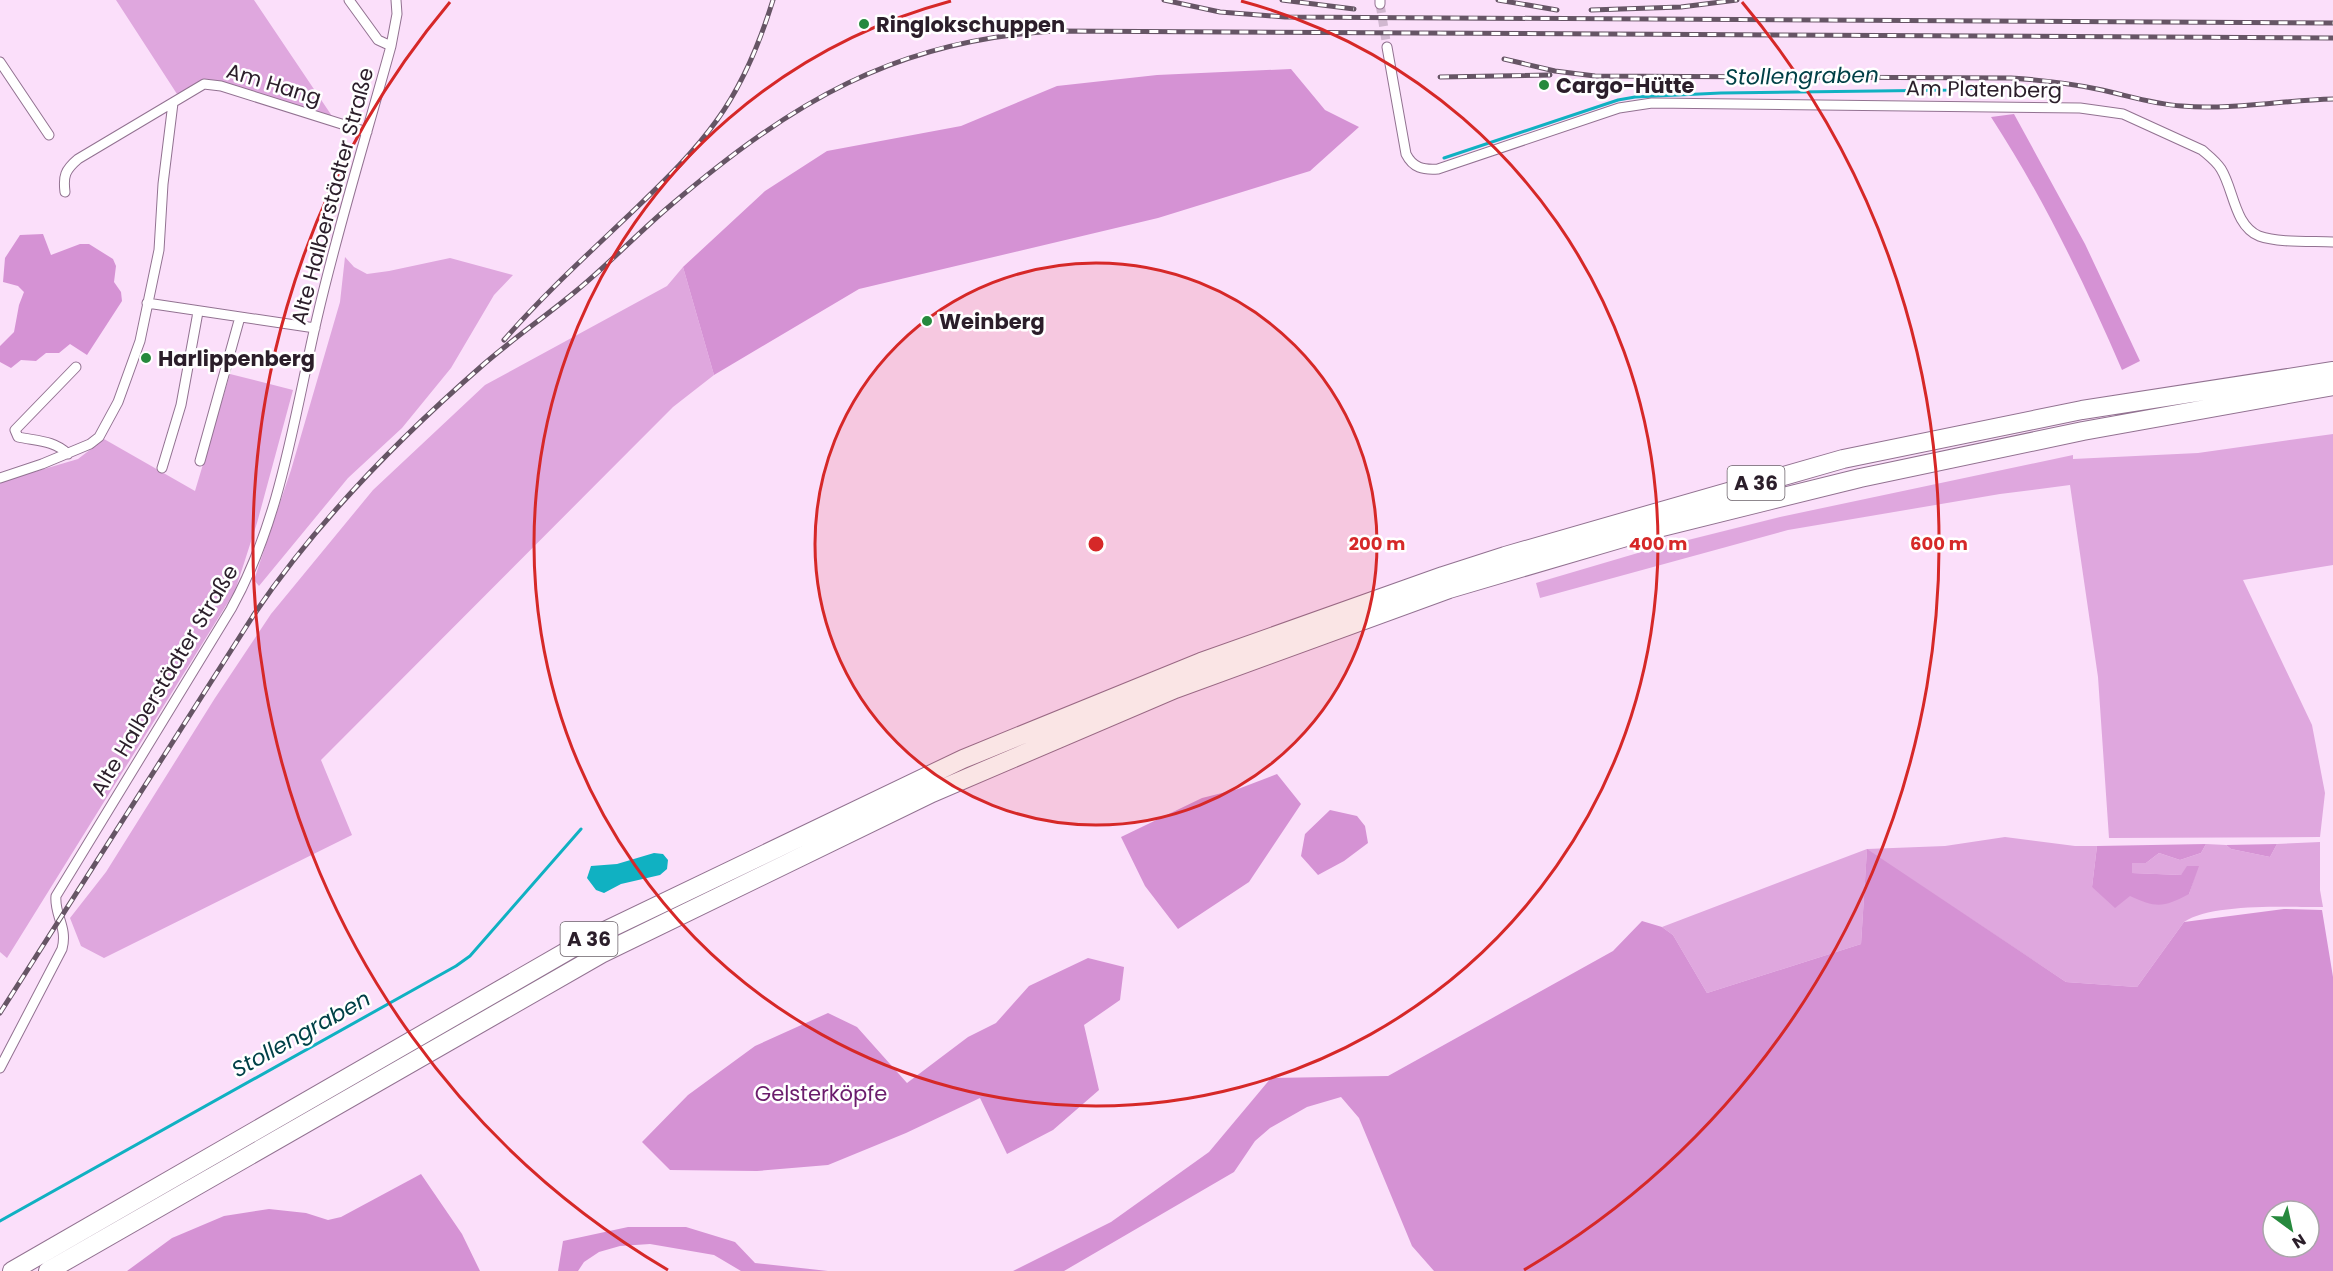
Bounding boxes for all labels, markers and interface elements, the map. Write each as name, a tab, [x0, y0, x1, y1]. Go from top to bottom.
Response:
place label: Ringlokschuppen	[876, 10, 1065, 39]
marker: Ringlokschuppen	[857, 17, 871, 31]
street label: Am Hang	[223, 56, 325, 112]
water label: Stollengraben	[1725, 59, 1879, 93]
street label: Alte Halberstädter Straße	[284, 64, 380, 328]
place label: Cargo-Hütte	[1556, 71, 1695, 100]
street label: Am Platenberg	[1906, 73, 2062, 105]
marker: Cargo-Hütte	[1537, 78, 1551, 92]
place label: Weinberg	[939, 307, 1045, 336]
marker: Weinberg	[920, 314, 934, 328]
place label: Harlippenberg	[158, 344, 315, 373]
marker: Harlippenberg	[139, 351, 153, 365]
road number: A 36	[1728, 466, 1784, 500]
text: 200 m	[1349, 531, 1405, 556]
text: 400 m	[1629, 531, 1687, 556]
text: 600 m	[1910, 531, 1968, 556]
centre of rings	[1086, 534, 1106, 554]
street label: Alte Halberstädter Straße	[83, 559, 245, 801]
road number: A 36	[560, 922, 618, 956]
water label: Stollengraben	[226, 983, 376, 1085]
park label: Gelsterköpfe	[755, 1079, 887, 1108]
north arrow	[2261, 1199, 2321, 1259]
text: N	[2288, 1228, 2310, 1254]

